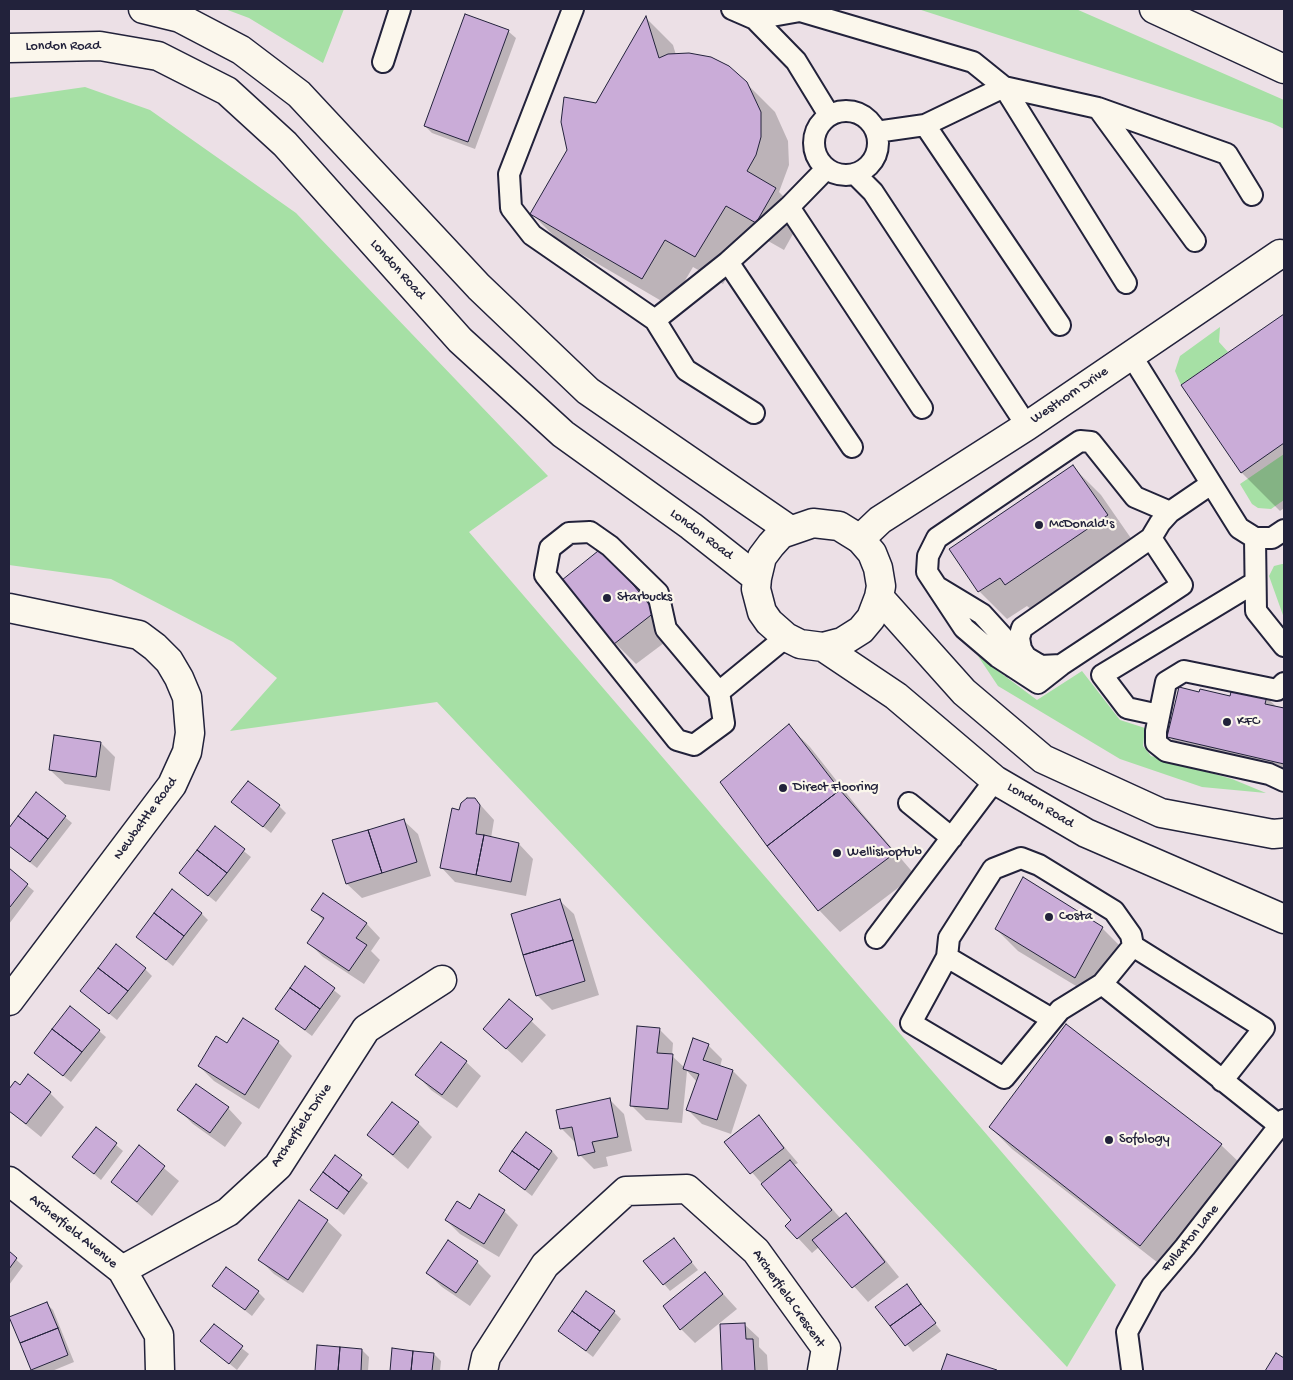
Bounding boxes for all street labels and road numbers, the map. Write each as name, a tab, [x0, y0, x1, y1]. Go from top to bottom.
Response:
street label: London Road	[25, 39, 101, 55]
street label: London Road	[366, 236, 428, 304]
street label: Westhorn Drive	[1028, 364, 1112, 428]
street label: London Road	[666, 506, 736, 564]
street label: Newbattle Road	[110, 774, 182, 864]
street label: London Road	[1004, 779, 1076, 833]
street label: Archerfield Drive	[268, 1081, 336, 1171]
street label: Archerfield Avenue	[25, 1191, 121, 1273]
street label: Fullarton Lane	[1159, 1202, 1223, 1276]
street label: Archerfield Crescent	[748, 1247, 828, 1351]

